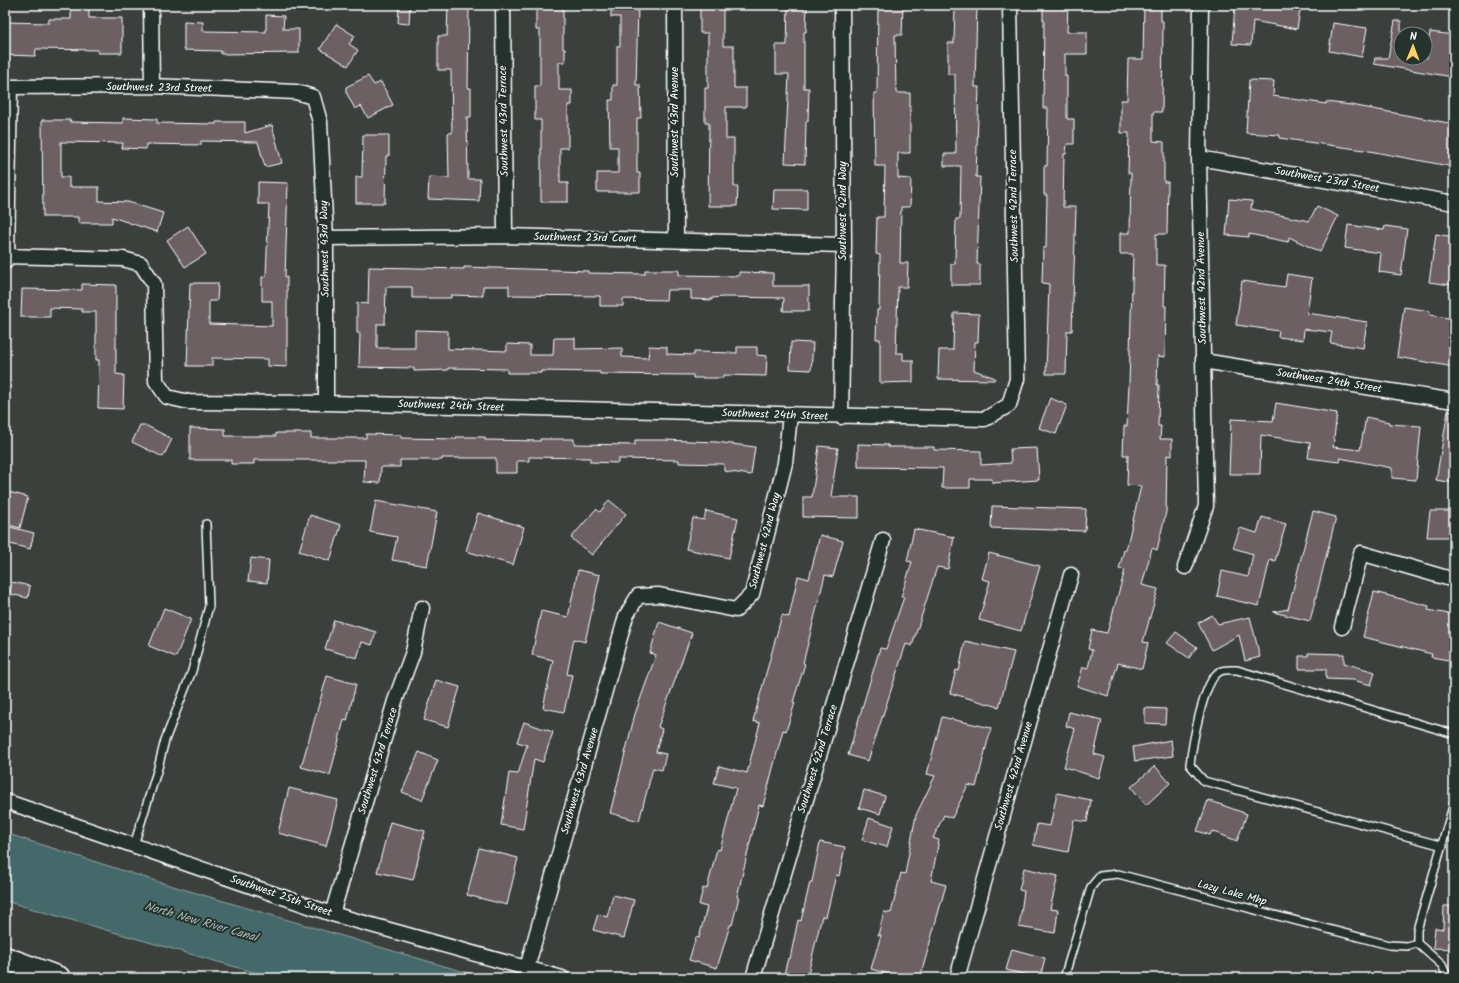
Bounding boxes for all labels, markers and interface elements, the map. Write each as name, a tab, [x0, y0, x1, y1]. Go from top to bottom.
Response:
north arrow	[1393, 26, 1433, 66]
text: N	[1410, 28, 1417, 46]
street label: Southwest 43rd Terrace	[494, 65, 514, 177]
street label: Southwest 43rd Avenue	[666, 67, 684, 177]
street label: Southwest 23rd Street	[106, 78, 213, 98]
street label: Southwest 42nd Terrace	[1004, 149, 1024, 263]
street label: Southwest 42nd Way	[834, 161, 852, 261]
street label: Southwest 23rd Street	[1273, 162, 1382, 198]
street label: Southwest 43rd Way	[315, 200, 335, 298]
street label: Southwest 23rd Court	[533, 228, 637, 248]
street label: Southwest 42nd Avenue	[1192, 232, 1212, 344]
street label: Southwest 24th Street	[1275, 364, 1384, 398]
street label: Southwest 24th Street	[397, 395, 505, 417]
street label: Southwest 24th Street	[721, 404, 829, 426]
street label: Southwest 42nd Way	[744, 490, 786, 591]
street label: Southwest 42nd Terrace	[793, 702, 843, 816]
street label: Southwest 43rd Terrace	[353, 705, 403, 817]
street label: Southwest 42nd Avenue	[990, 719, 1038, 833]
street label: Southwest 43rd Avenue	[556, 725, 604, 836]
street label: Southwest 25th Street	[228, 870, 335, 922]
street label: Lazy Lake Mhp	[1195, 875, 1269, 911]
water label: North New River Canal	[142, 897, 262, 948]

